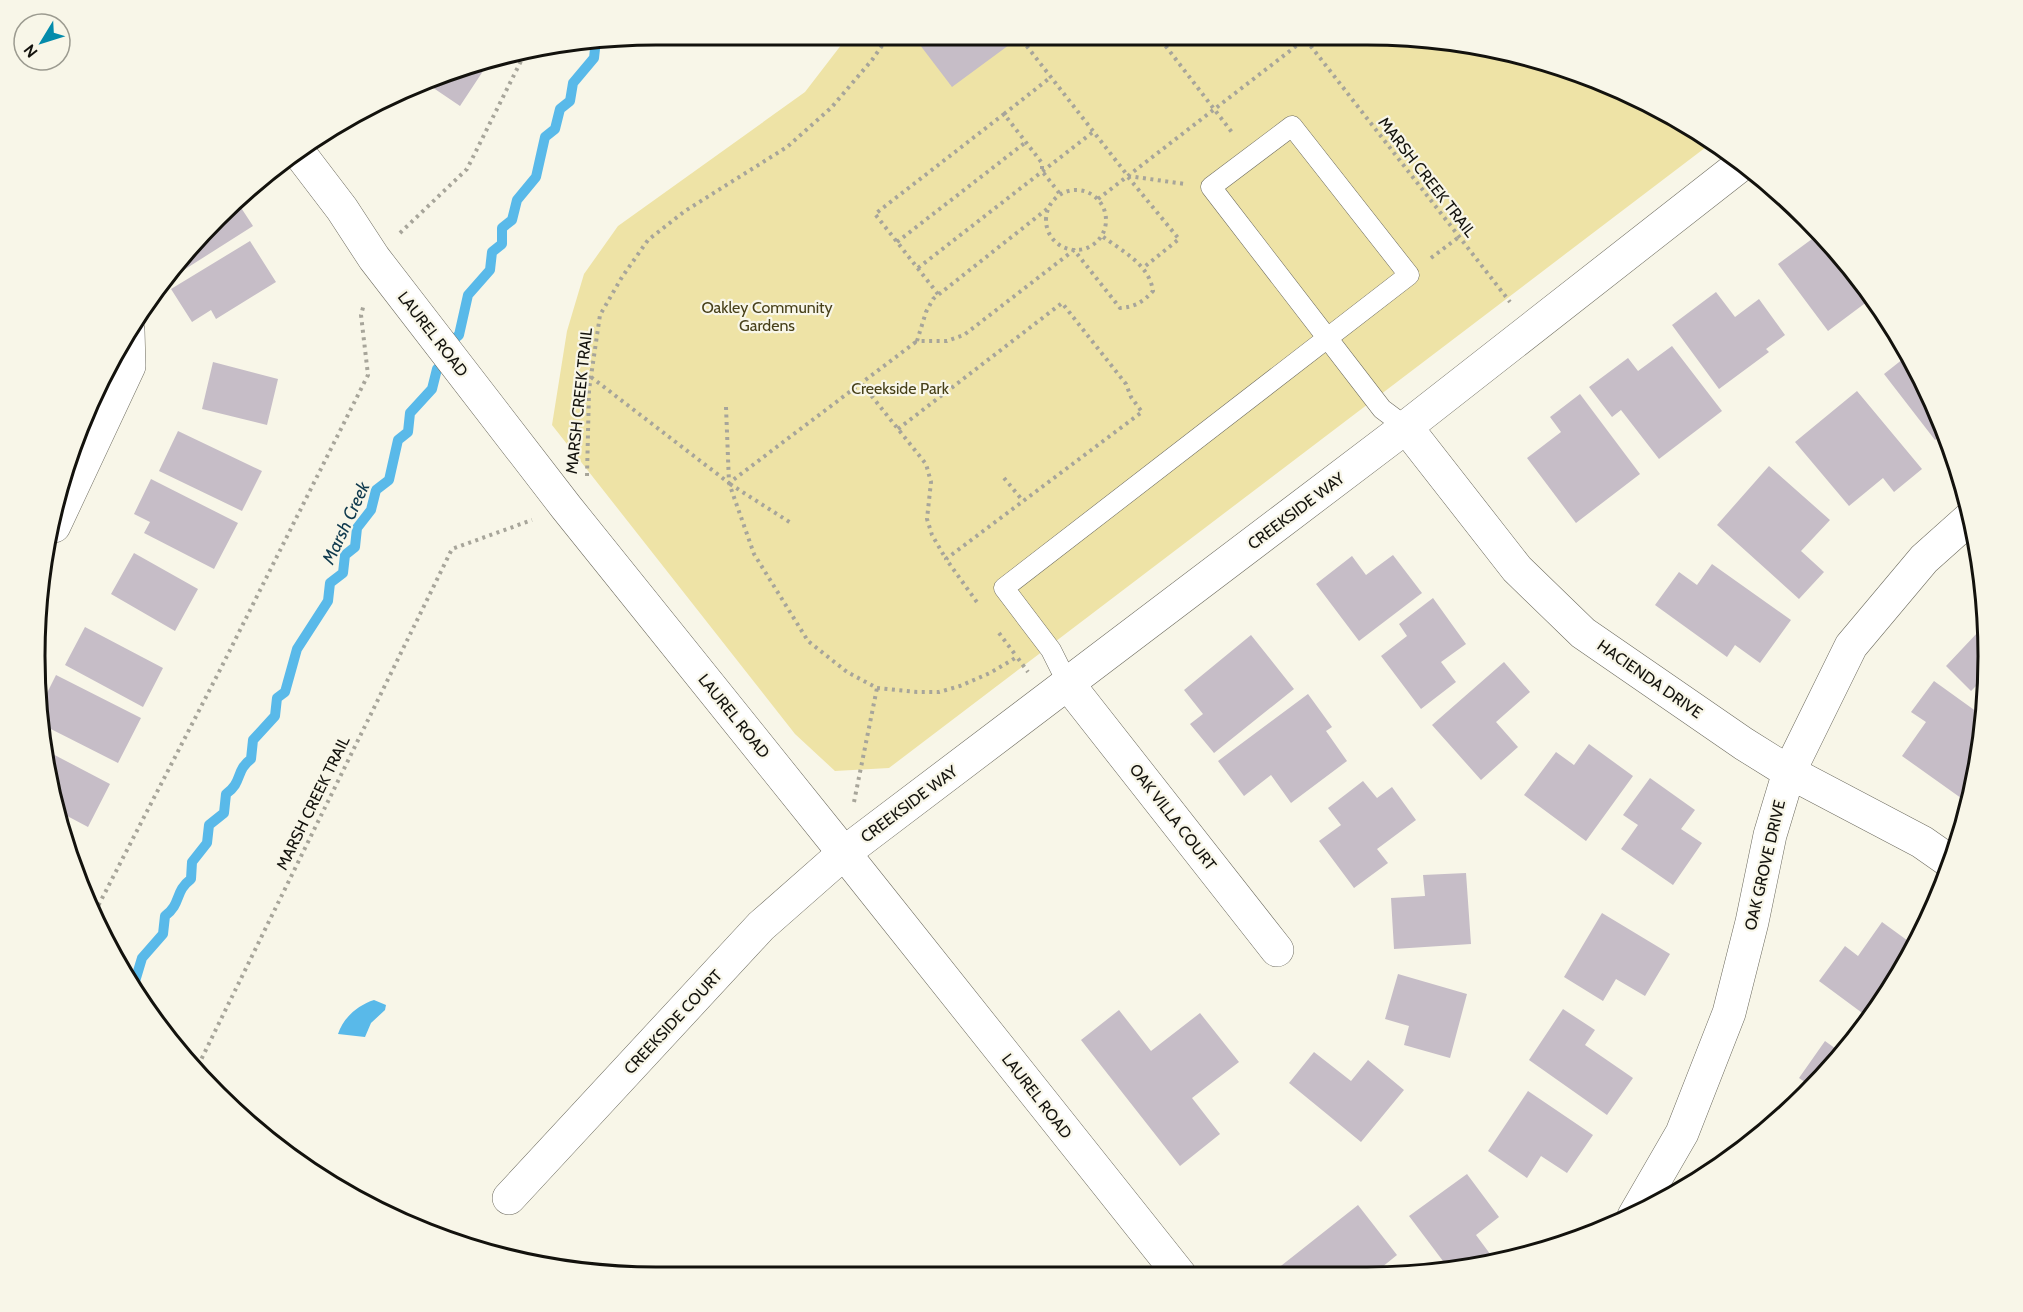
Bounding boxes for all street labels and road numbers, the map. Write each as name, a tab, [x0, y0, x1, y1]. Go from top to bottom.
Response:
street label: MARSH CREEK TRAIL	[1374, 113, 1480, 241]
street label: LAUREL ROAD	[394, 288, 472, 380]
street label: MARSH CREEK TRAIL	[562, 327, 596, 475]
street label: CREEKSIDE WAY	[1244, 468, 1349, 554]
street label: HACIENDA DRIVE	[1594, 636, 1706, 722]
street label: LAUREL ROAD	[694, 670, 774, 762]
street label: MARSH CREEK TRAIL	[272, 733, 354, 873]
street label: OAK VILLA COURT	[1126, 760, 1221, 874]
street label: CREEKSIDE WAY	[857, 761, 962, 847]
street label: OAK GROVE DRIVE	[1741, 798, 1789, 932]
street label: CREEKSIDE COURT	[620, 966, 726, 1078]
street label: LAUREL ROAD	[998, 1050, 1076, 1142]

